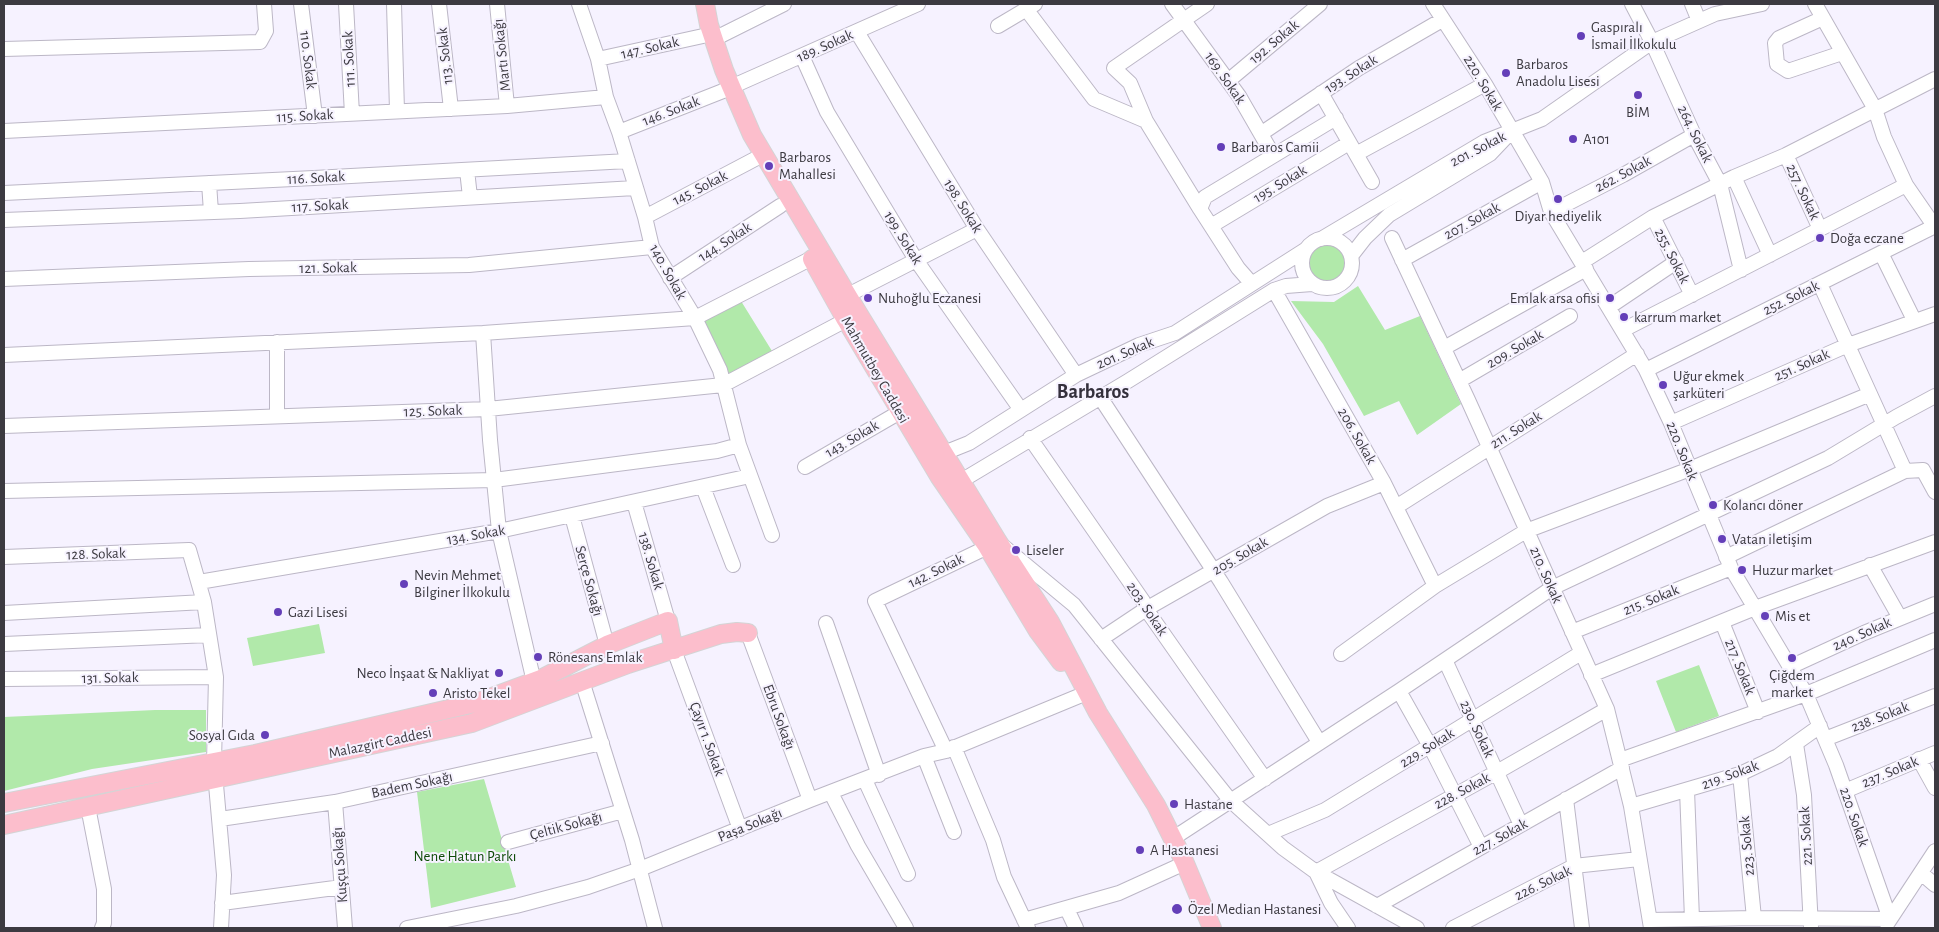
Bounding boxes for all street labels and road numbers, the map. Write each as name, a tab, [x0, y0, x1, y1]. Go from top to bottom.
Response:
street label: 192. Sokak	[1245, 16, 1303, 68]
street label: Martı Sokağı	[489, 18, 515, 92]
street label: 189. Sokak	[794, 26, 856, 66]
street label: 113. Sokak	[433, 27, 457, 85]
street label: 110. Sokak	[295, 30, 321, 90]
street label: 111. Sokak	[339, 31, 359, 87]
street label: 147. Sokak	[619, 33, 681, 63]
street label: 169. Sokak	[1201, 48, 1249, 108]
street label: 193. Sokak	[1321, 51, 1381, 97]
street label: 220. Sokak	[1459, 52, 1507, 114]
street label: 146. Sokak	[640, 92, 702, 130]
street label: 264. Sokak	[1673, 102, 1717, 166]
street label: 115. Sokak	[276, 106, 334, 126]
street label: 201. Sokak	[1447, 127, 1509, 171]
street label: 262. Sokak	[1592, 152, 1654, 196]
street label: 195. Sokak	[1250, 161, 1310, 207]
street label: 257. Sokak	[1782, 161, 1824, 223]
street label: 145. Sokak	[670, 167, 730, 209]
street label: 116. Sokak	[287, 168, 345, 188]
street label: 198. Sokak	[940, 176, 986, 236]
street label: 117. Sokak	[291, 196, 349, 216]
street label: 207. Sokak	[1441, 198, 1503, 244]
street label: 199. Sokak	[880, 208, 926, 268]
street label: 144. Sokak	[695, 218, 755, 266]
street label: 255. Sokak	[1650, 225, 1694, 287]
street label: 140. Sokak	[645, 241, 691, 303]
street label: 121. Sokak	[299, 258, 357, 278]
street label: 252. Sokak	[1760, 277, 1822, 319]
street label: Mahmutbey Caddesi	[837, 313, 913, 427]
street label: 209. Sokak	[1484, 326, 1546, 372]
street label: 201. Sokak	[1094, 333, 1156, 373]
street label: 251. Sokak	[1772, 345, 1832, 385]
street label: 125. Sokak	[403, 401, 463, 421]
street label: 206. Sokak	[1334, 405, 1380, 467]
street label: 211. Sokak	[1487, 407, 1545, 453]
street label: 143. Sokak	[822, 416, 882, 462]
street label: 220. Sokak	[1662, 419, 1702, 483]
street label: 134. Sokak	[445, 521, 507, 549]
street label: 138. Sokak	[634, 530, 668, 592]
street label: 205. Sokak	[1209, 533, 1271, 579]
street label: 128. Sokak	[66, 544, 126, 564]
street label: Serçe Sokağı	[571, 544, 607, 618]
street label: 210. Sokak	[1526, 544, 1566, 606]
street label: 142. Sokak	[905, 550, 967, 592]
street label: 203. Sokak	[1122, 579, 1172, 639]
street label: 215. Sokak	[1620, 581, 1682, 619]
street label: 240. Sokak	[1830, 613, 1894, 655]
street label: 217. Sokak	[1721, 636, 1759, 698]
street label: 131. Sokak	[81, 669, 139, 687]
street label: Ebru Sokağı	[759, 682, 799, 752]
street label: 230. Sokak	[1456, 697, 1498, 761]
street label: 238. Sokak	[1849, 698, 1911, 736]
street label: Çayır 1. Sokak	[685, 700, 729, 778]
street label: Malazgirt Caddesi	[327, 723, 433, 763]
street label: 229. Sokak	[1396, 724, 1458, 772]
street label: 237. Sokak	[1859, 752, 1921, 792]
street label: 219. Sokak	[1699, 756, 1761, 794]
street label: Badem Sokağı	[370, 768, 454, 802]
street label: 228. Sokak	[1431, 769, 1493, 813]
street label: 220. Sokak	[1835, 785, 1873, 849]
street label: Paşa Sokağı	[715, 804, 785, 846]
street label: 221. Sokak	[1795, 806, 1817, 866]
street label: Çeltik Sokağı	[528, 808, 604, 844]
street label: 227. Sokak	[1469, 815, 1531, 859]
street label: 223. Sokak	[1735, 815, 1759, 877]
street label: Kuşçu Sokağı	[328, 827, 352, 903]
street label: 226. Sokak	[1512, 862, 1574, 904]

